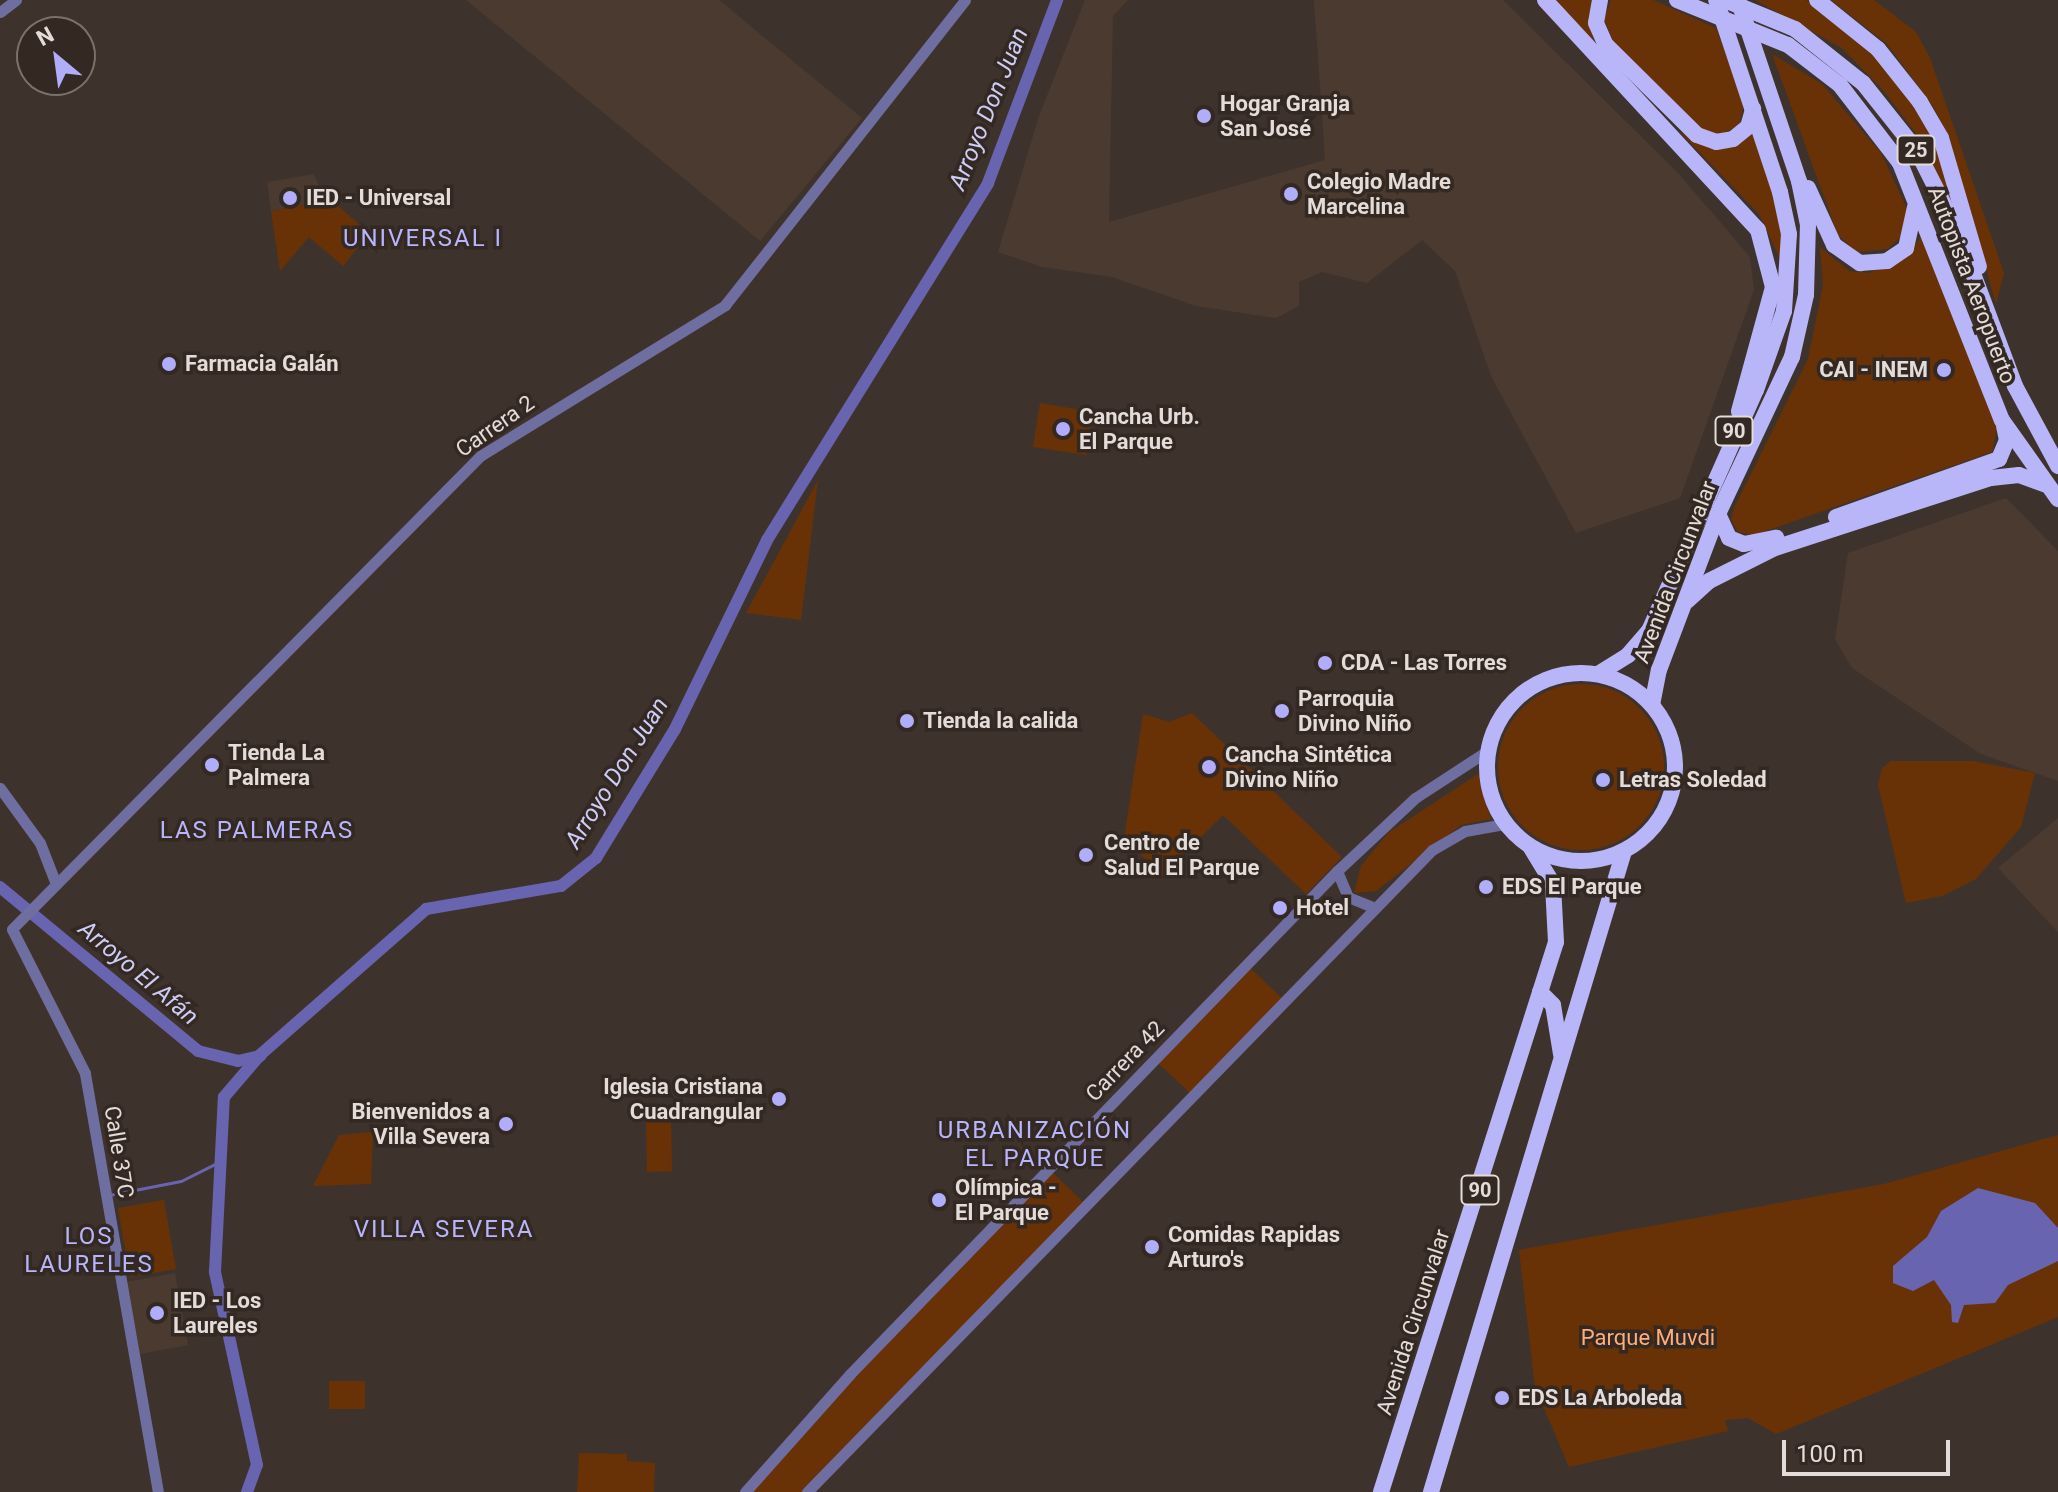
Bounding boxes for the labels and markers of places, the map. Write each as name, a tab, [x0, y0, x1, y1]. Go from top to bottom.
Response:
place label: Hogar Granja San José	[1220, 90, 1350, 142]
marker: Hogar Granja San José	[1195, 107, 1213, 125]
place label: Colegio Madre Marcelina	[1307, 168, 1451, 220]
place label: IED - Universal	[306, 185, 451, 211]
marker: Colegio Madre Marcelina	[1282, 185, 1300, 203]
marker: IED - Universal	[281, 189, 299, 207]
place label: Farmacia Galán	[185, 351, 339, 377]
marker: Farmacia Galán	[160, 355, 178, 373]
place label: CAI - INEM	[1819, 357, 1928, 383]
marker: CAI - INEM	[1935, 361, 1953, 379]
place label: Cancha Urb. El Parque	[1079, 403, 1200, 454]
marker: Cancha Urb. El Parque	[1054, 420, 1072, 438]
place label: CDA - Las Torres	[1341, 650, 1508, 676]
marker: CDA - Las Torres	[1316, 654, 1334, 672]
place label: Parroquia Divino Niño	[1298, 685, 1411, 736]
marker: Parroquia Divino Niño	[1273, 702, 1291, 720]
place label: Tienda la calida	[923, 708, 1078, 734]
marker: Tienda la calida	[898, 712, 916, 730]
place label: Tienda La Palmera	[228, 739, 325, 790]
place label: Cancha Sintética Divino Niño	[1225, 741, 1392, 792]
marker: Tienda La Palmera	[203, 756, 221, 774]
marker: Cancha Sintética Divino Niño	[1200, 758, 1218, 776]
place label: Letras Soledad	[1619, 767, 1767, 793]
marker: Letras Soledad	[1594, 771, 1612, 789]
place label: Centro de Salud El Parque	[1104, 829, 1259, 880]
marker: Centro de Salud El Parque	[1075, 844, 1097, 866]
place label: EDS El Parque	[1502, 874, 1642, 900]
marker: EDS El Parque	[1477, 878, 1495, 896]
place label: Hotel	[1296, 895, 1349, 921]
marker: Hotel	[1271, 899, 1289, 917]
place label: Iglesia Cristiana Cuadrangular	[603, 1073, 763, 1124]
marker: Iglesia Cristiana Cuadrangular	[770, 1090, 788, 1108]
place label: Bienvenidos a Villa Severa	[352, 1098, 490, 1150]
marker: Bienvenidos a Villa Severa	[497, 1115, 515, 1133]
place label: Olímpica - El Parque	[955, 1174, 1057, 1226]
marker: Olímpica - El Parque	[930, 1191, 948, 1209]
place label: Comidas Rapidas Arturo's	[1168, 1221, 1340, 1272]
marker: Comidas Rapidas Arturo's	[1143, 1238, 1161, 1256]
place label: IED - Los Laureles	[173, 1287, 261, 1338]
marker: IED - Los Laureles	[148, 1304, 166, 1322]
place label: EDS La Arboleda	[1518, 1385, 1682, 1411]
marker: EDS La Arboleda	[1493, 1389, 1511, 1407]

